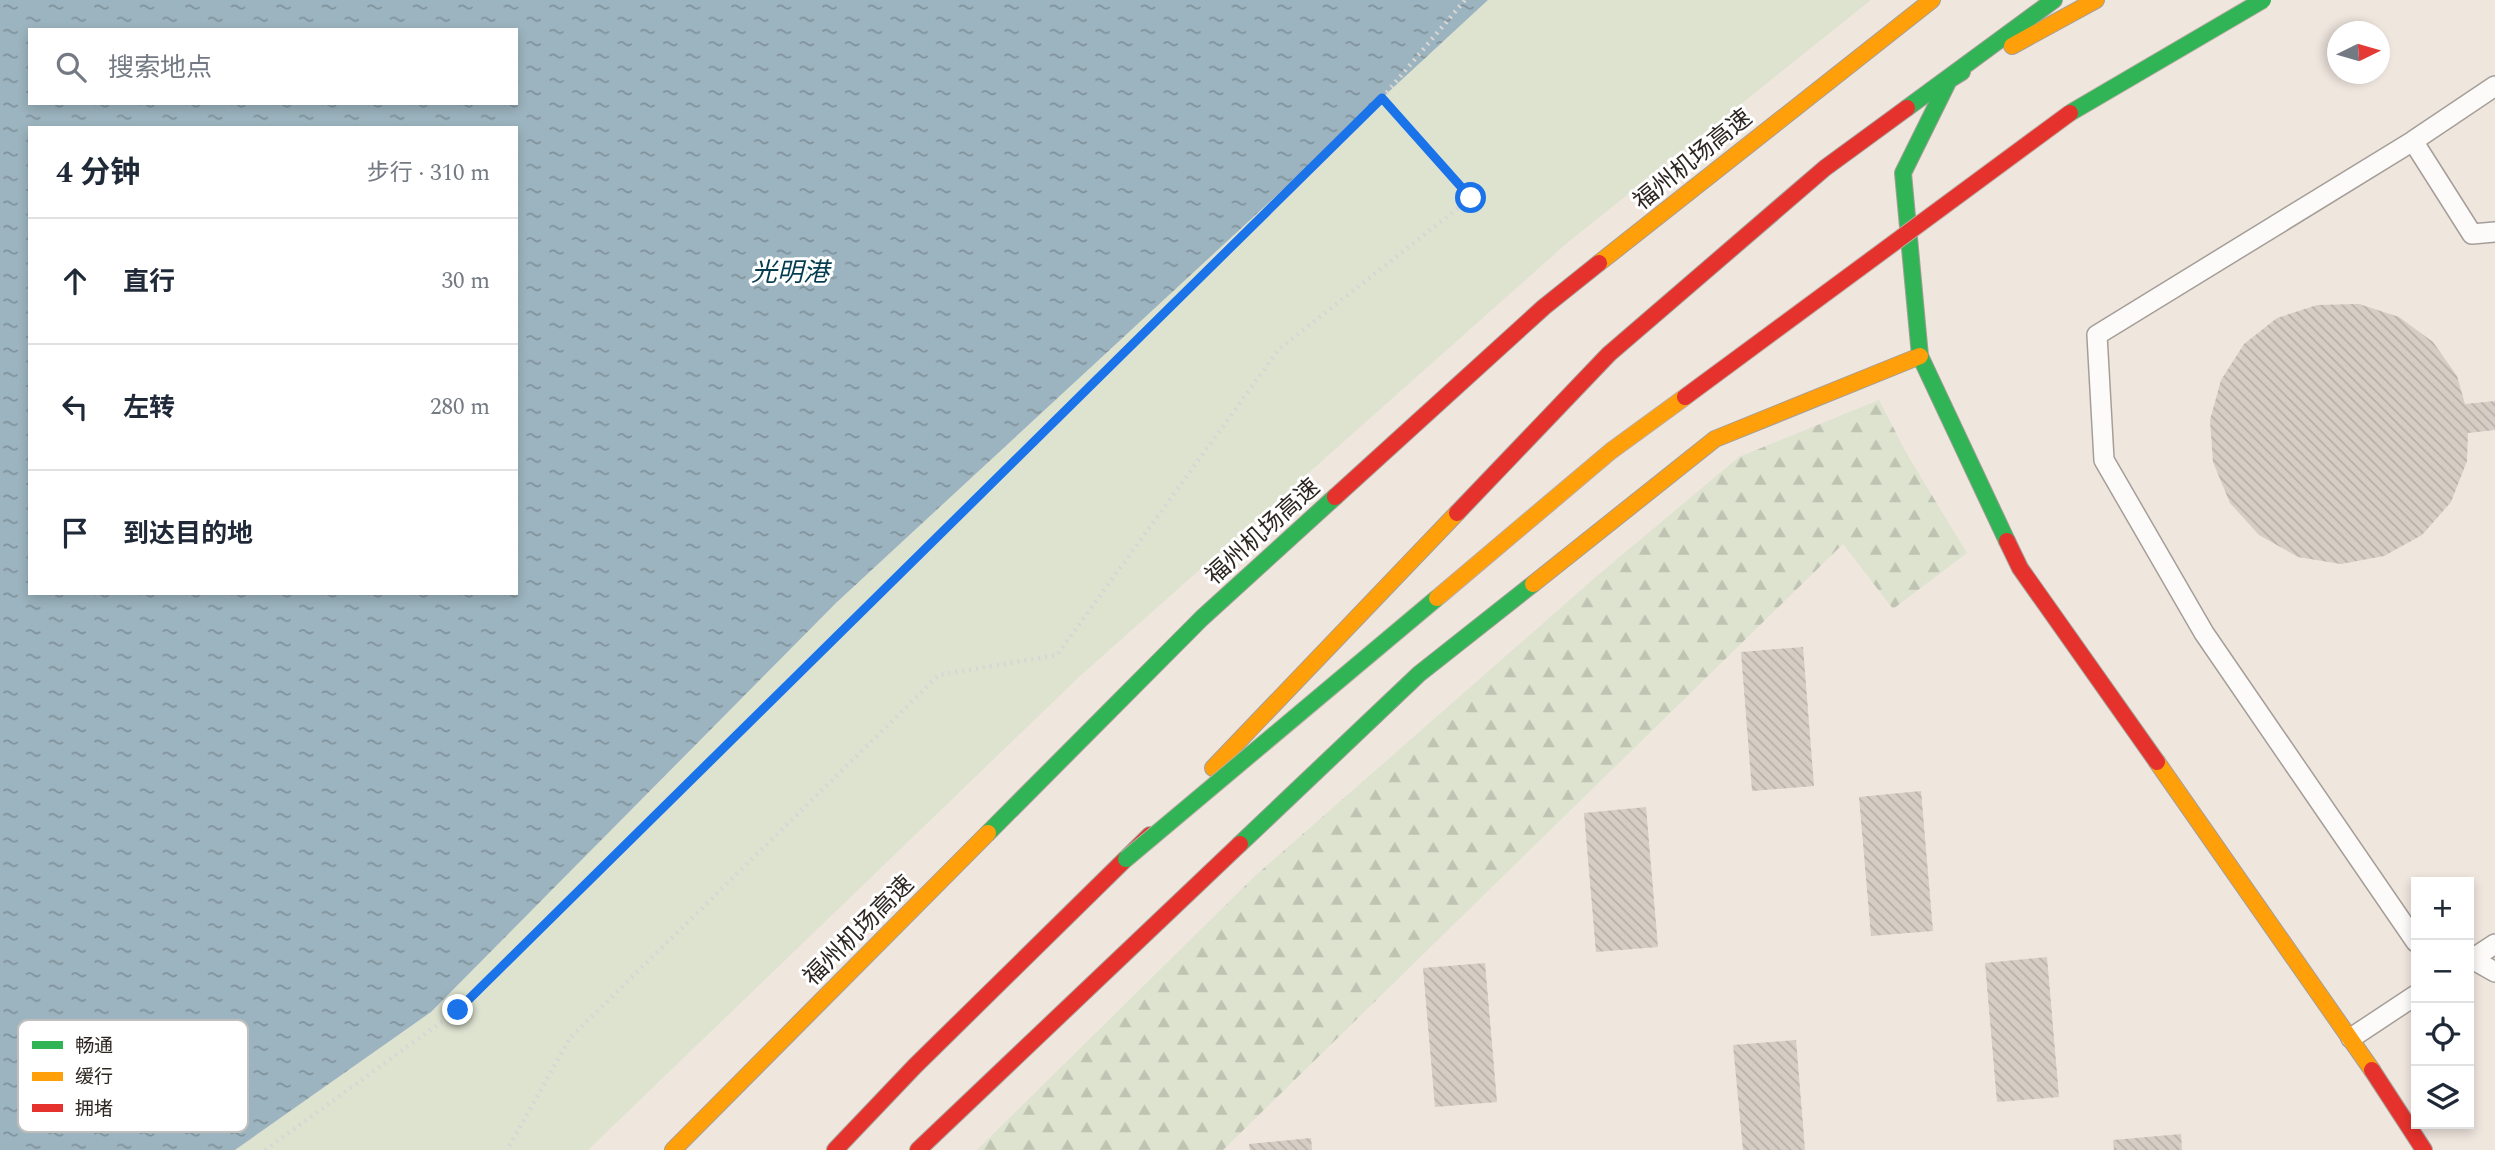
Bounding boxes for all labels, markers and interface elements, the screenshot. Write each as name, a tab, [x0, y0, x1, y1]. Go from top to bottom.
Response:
north arrow	[2327, 21, 2390, 84]
search box	[28, 28, 518, 105]
icon: search	[52, 48, 90, 86]
text: 搜索地点	[108, 48, 212, 88]
street label: 福州机场高速	[1626, 101, 1760, 219]
text: 4 分钟	[56, 150, 140, 196]
text: 步行 · 310 m	[367, 156, 490, 191]
route start	[1455, 182, 1486, 213]
water label: 光明港	[751, 253, 833, 293]
icon: ahead	[56, 262, 94, 300]
text: 直行	[123, 262, 175, 302]
text: 30 m	[441, 264, 490, 299]
icon: left	[56, 388, 94, 426]
text: 左转	[123, 388, 175, 428]
text: 280 m	[430, 390, 490, 425]
street label: 福州机场高速	[1197, 470, 1329, 594]
icon: arrive	[56, 514, 94, 552]
text: 到达目的地	[123, 514, 253, 554]
street label: 福州机场高速	[795, 867, 923, 995]
map controls	[2411, 877, 2474, 1129]
button: +	[2411, 877, 2474, 940]
button: −	[2411, 940, 2474, 1003]
route end	[442, 994, 473, 1025]
button: locate	[2411, 1003, 2474, 1066]
legend	[18, 1020, 248, 1132]
text: 畅通	[75, 1032, 113, 1061]
text: 缓行	[75, 1063, 113, 1092]
button: layers	[2411, 1066, 2474, 1129]
text: 拥堵	[75, 1095, 113, 1124]

